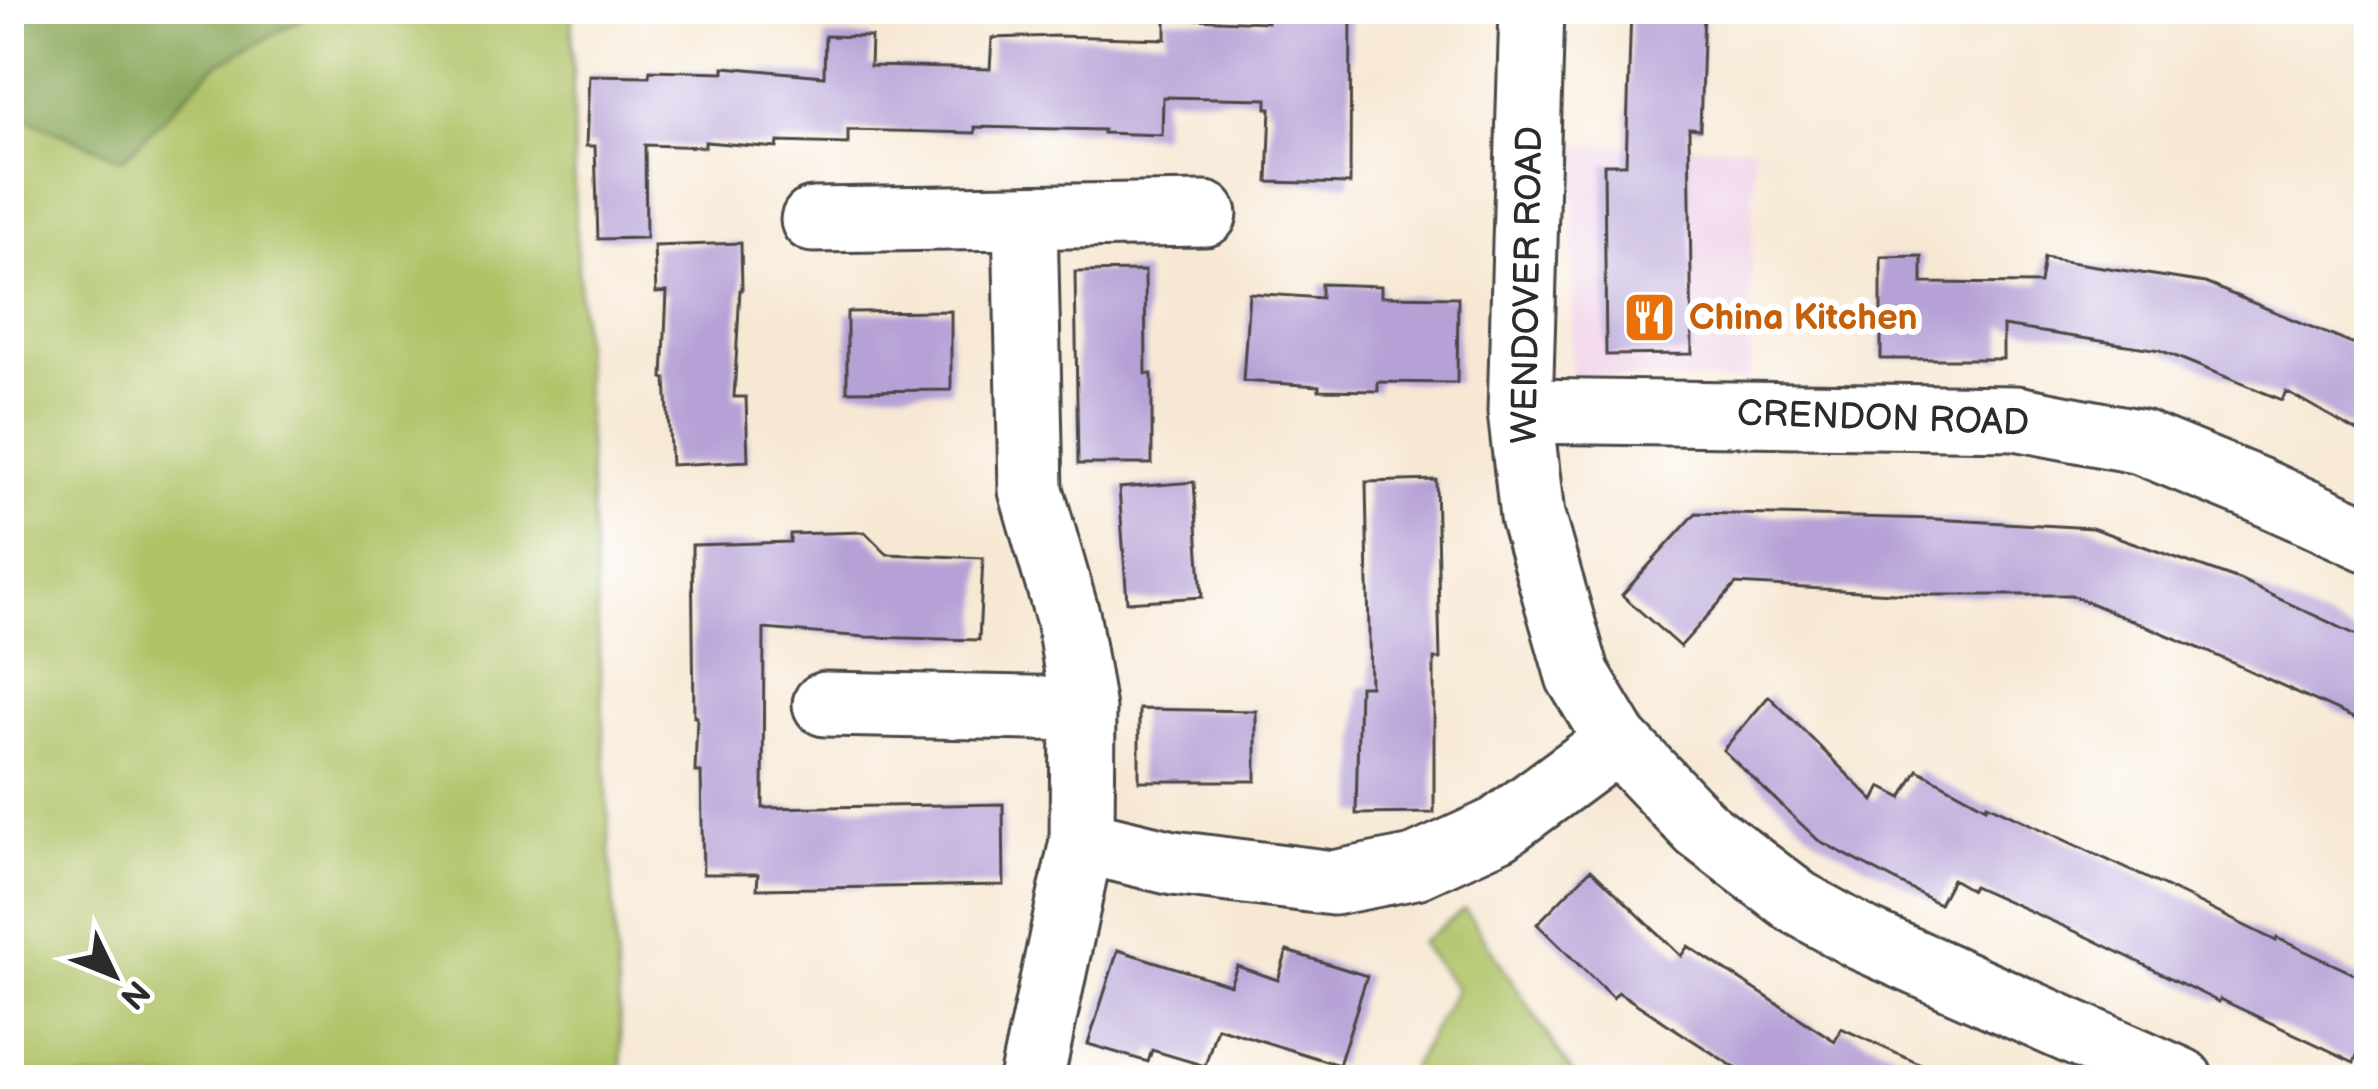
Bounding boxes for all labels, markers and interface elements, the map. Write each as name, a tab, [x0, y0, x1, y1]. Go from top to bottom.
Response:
street label: WENDOVER ROAD	[1504, 126, 1552, 444]
restaurant icon: China Kitchen	[1622, 290, 1678, 346]
place label: China Kitchen	[1689, 297, 1918, 340]
street label: CRENDON ROAD	[1736, 392, 2030, 446]
north arrow	[54, 915, 174, 1035]
text: N	[111, 971, 158, 1017]

